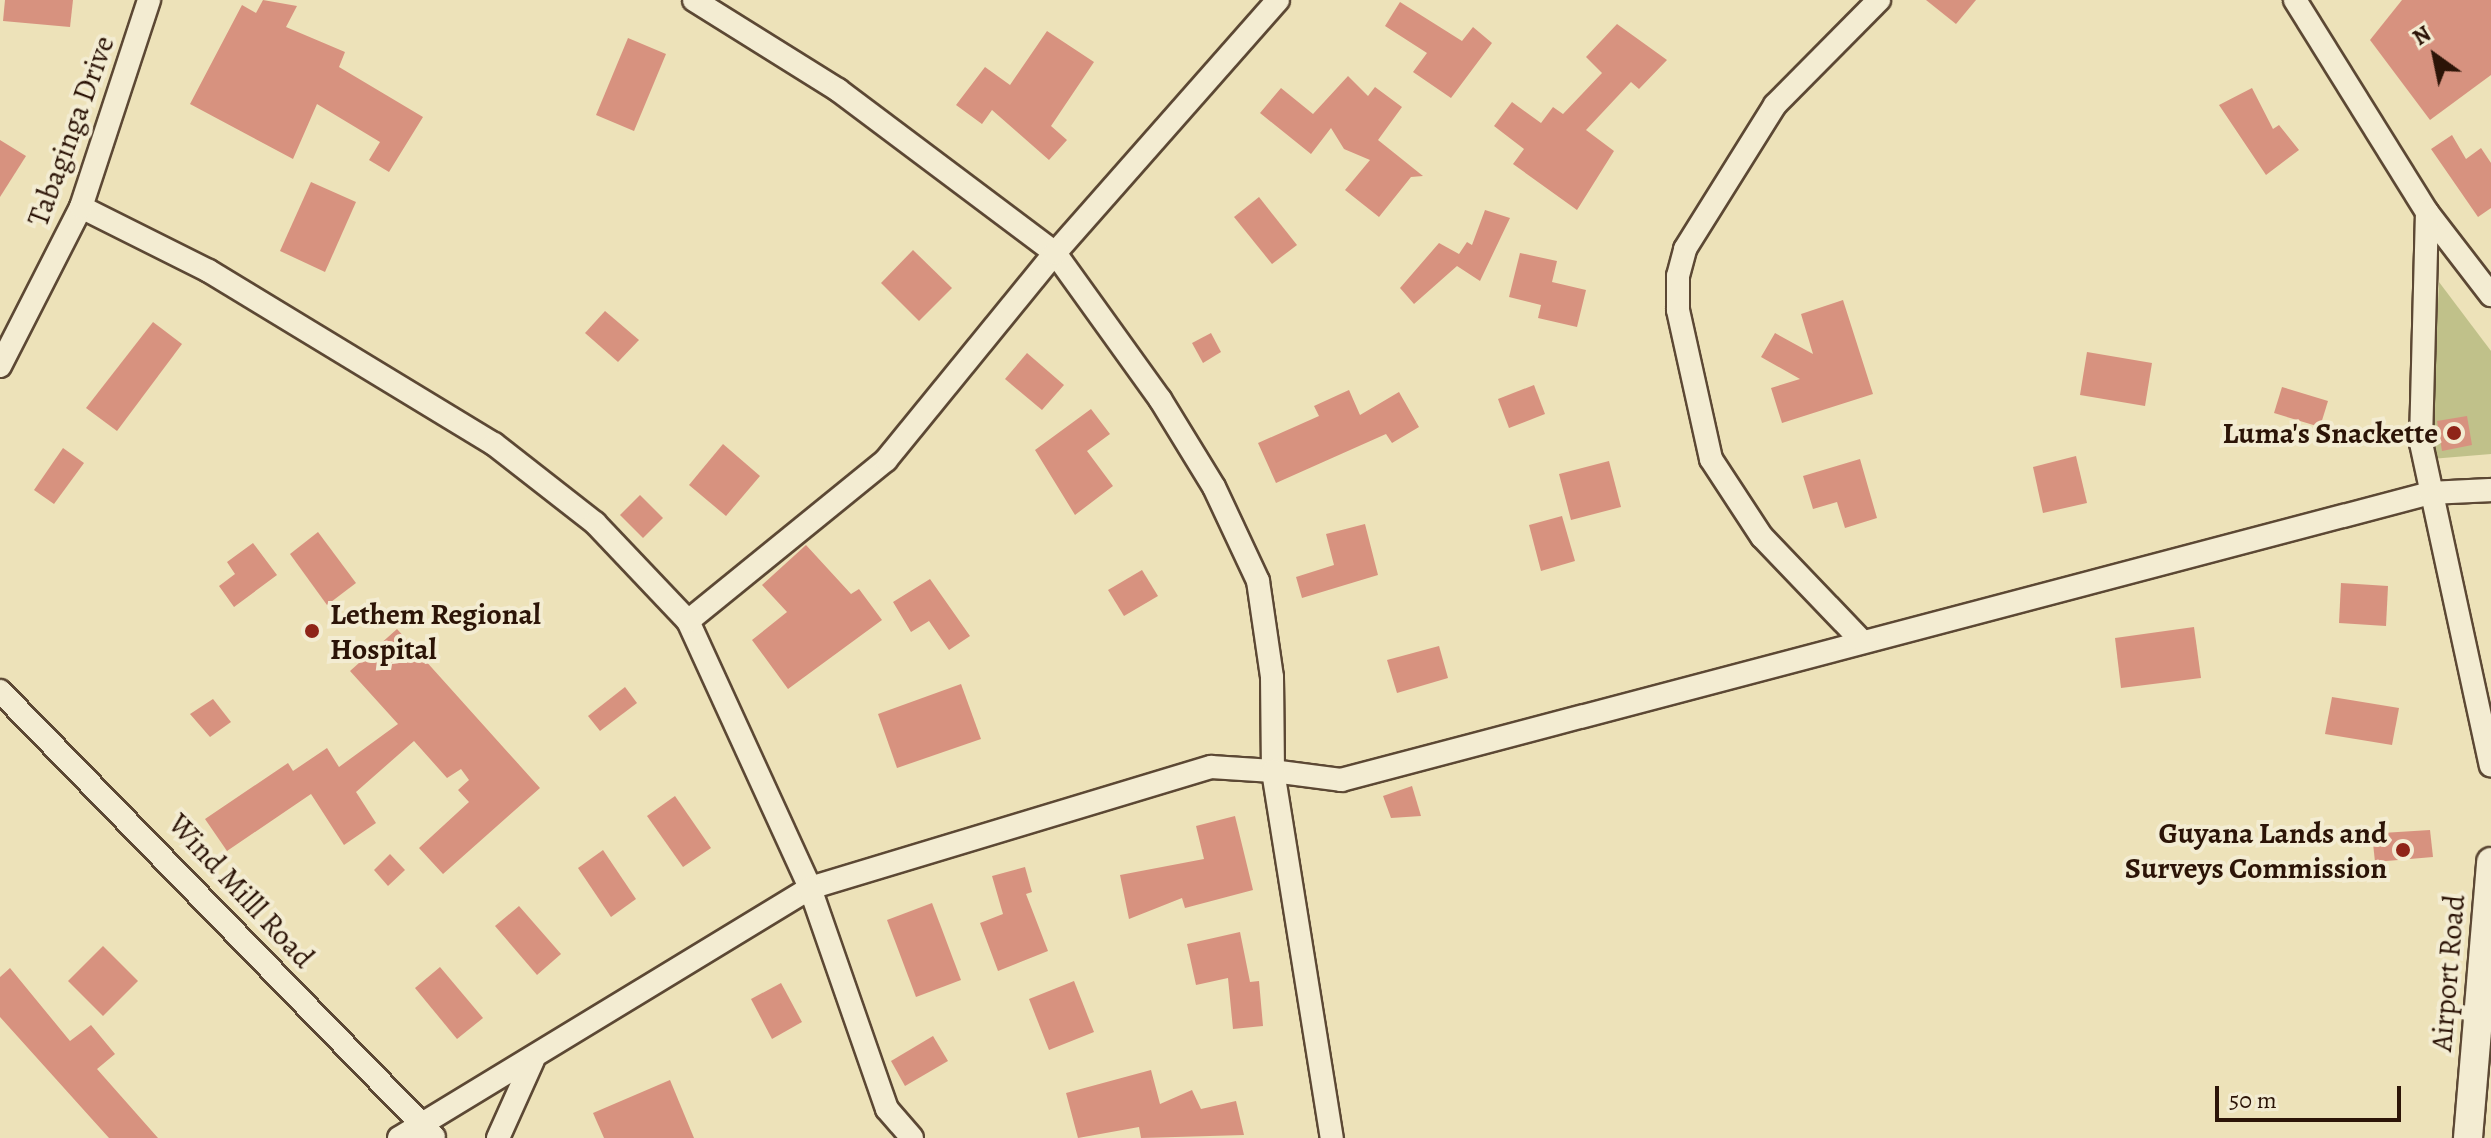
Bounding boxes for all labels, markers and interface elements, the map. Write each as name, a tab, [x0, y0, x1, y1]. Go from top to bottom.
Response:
north arrow	[2395, 16, 2475, 96]
text: N	[2407, 19, 2437, 53]
street label: Tabaginga Drive	[20, 31, 122, 231]
place label: Luma's Snackette	[2222, 415, 2438, 451]
marker: Luma's Snackette	[2445, 424, 2463, 442]
place label: Lethem Regional Hospital	[330, 596, 541, 666]
marker: Lethem Regional Hospital	[301, 620, 323, 642]
street label: Wind Milll Road	[160, 806, 322, 976]
place label: Guyana Lands and Surveys Commission	[2125, 815, 2387, 886]
marker: Guyana Lands and Surveys Commission	[2394, 841, 2412, 859]
street label: Airport Road	[2423, 893, 2473, 1053]
scale bar	[2219, 1070, 2405, 1120]
text: 50 m	[2229, 1084, 2277, 1116]

